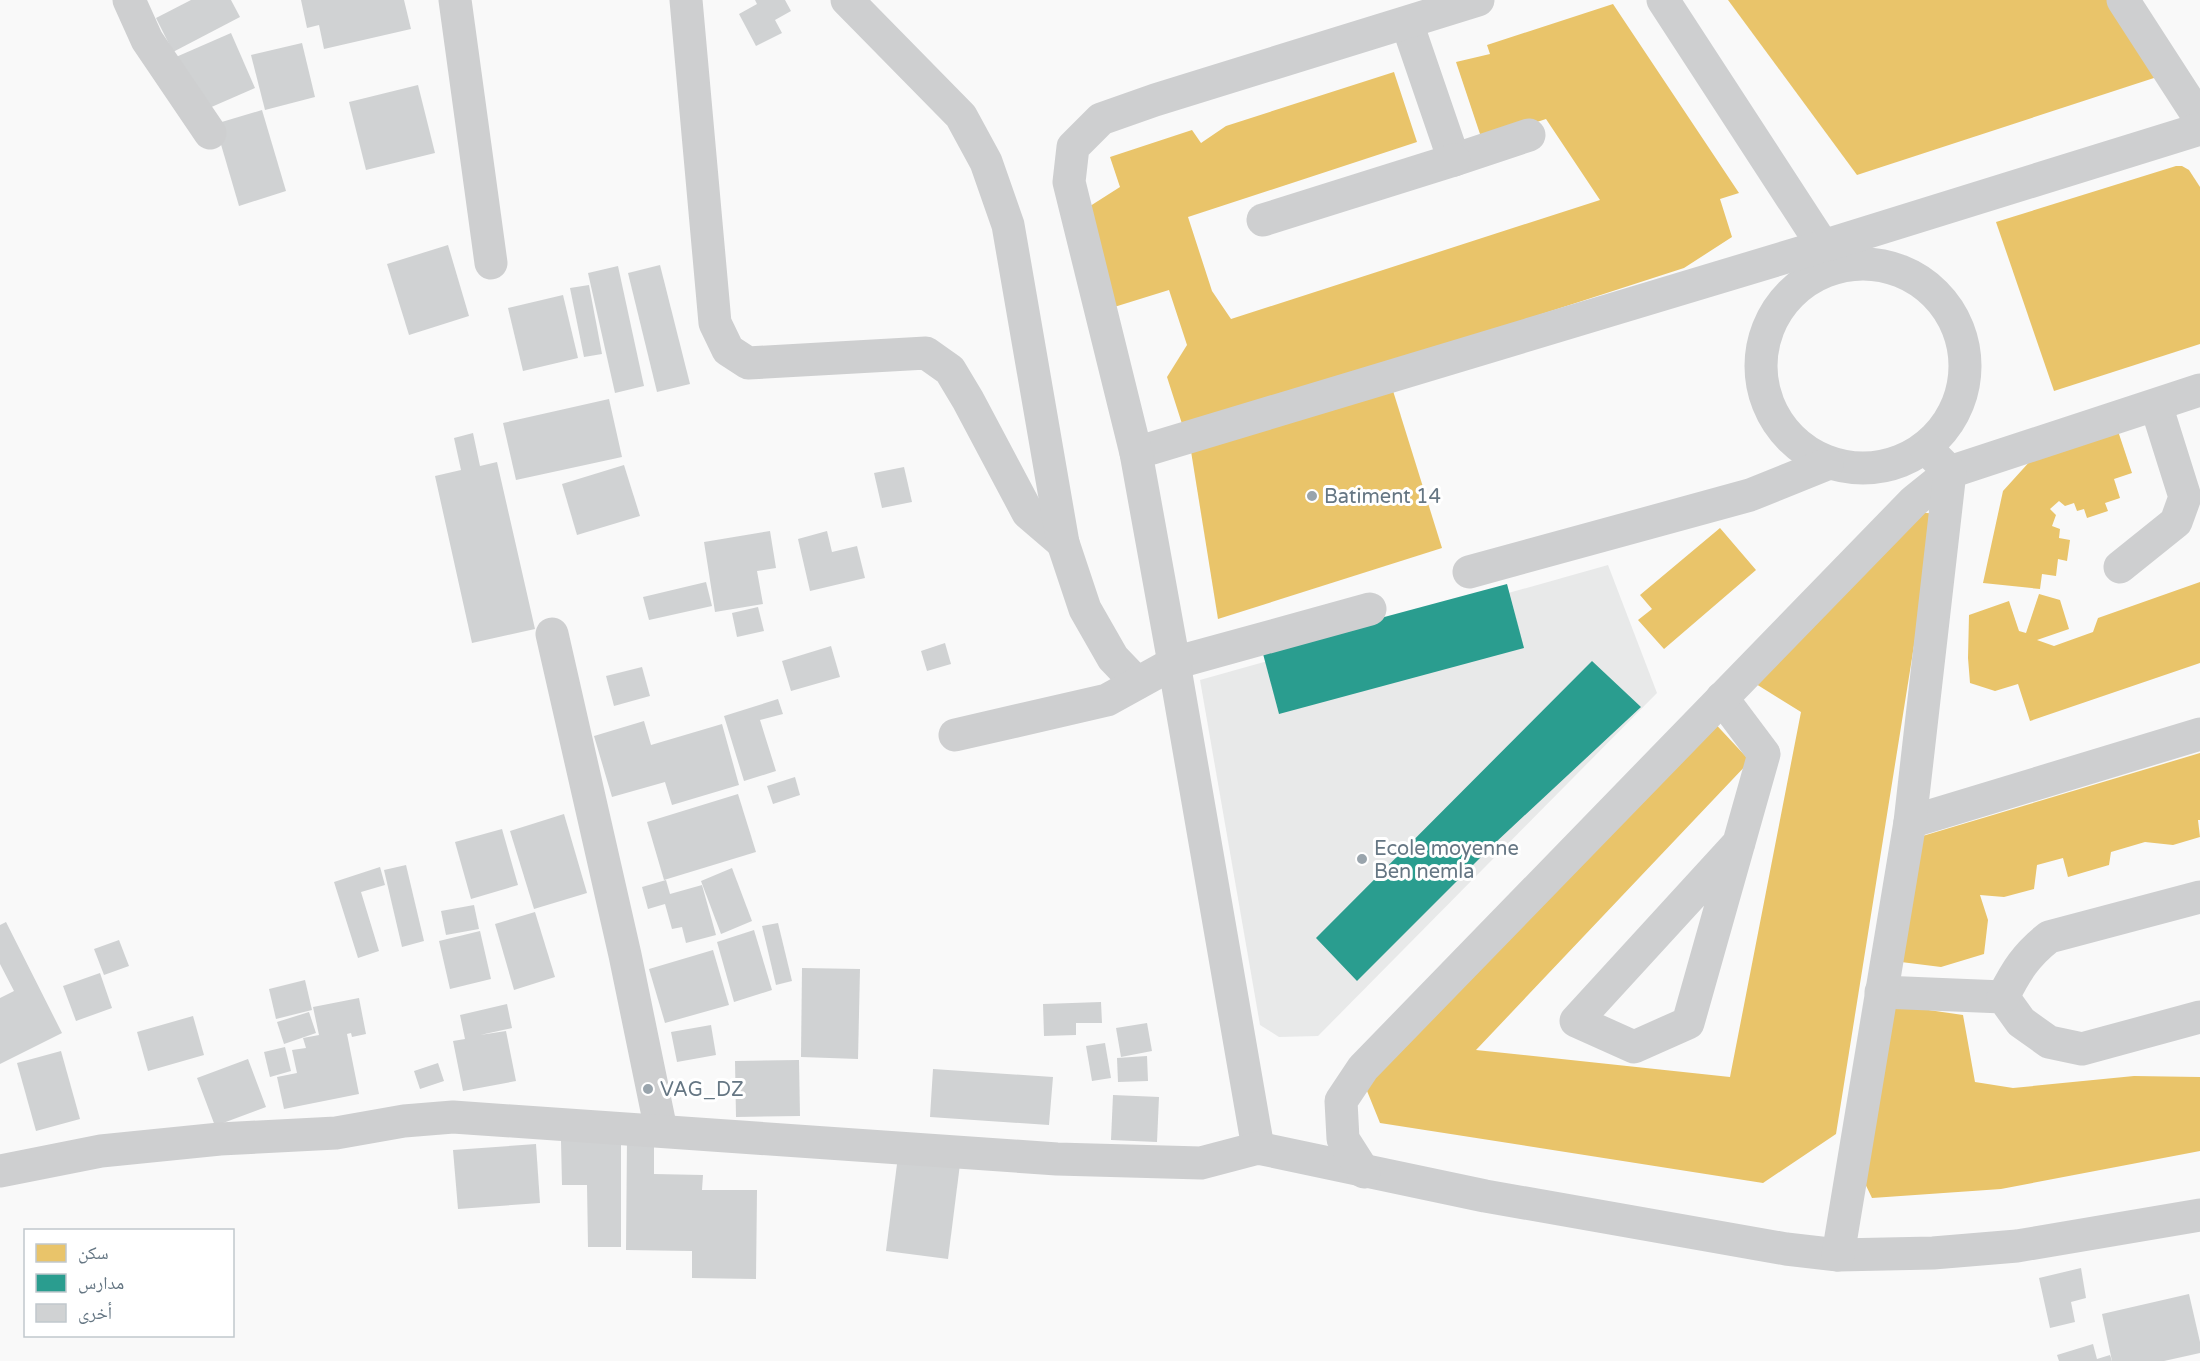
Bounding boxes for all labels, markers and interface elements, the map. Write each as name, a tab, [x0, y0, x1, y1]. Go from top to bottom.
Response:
place label: Batiment 14	[1324, 485, 1441, 509]
marker: Batiment 14	[1305, 489, 1319, 503]
place label: Ecole moyenne Ben nemla	[1374, 837, 1519, 884]
marker: Ecole moyenne Ben nemla	[1355, 852, 1369, 866]
place label: VAG_DZ	[660, 1078, 744, 1102]
marker: VAG_DZ	[641, 1082, 655, 1096]
legend	[24, 1229, 234, 1337]
text: سكن	[78, 1242, 109, 1264]
text: مدارس	[78, 1272, 124, 1294]
text: أخرى	[78, 1302, 112, 1324]

